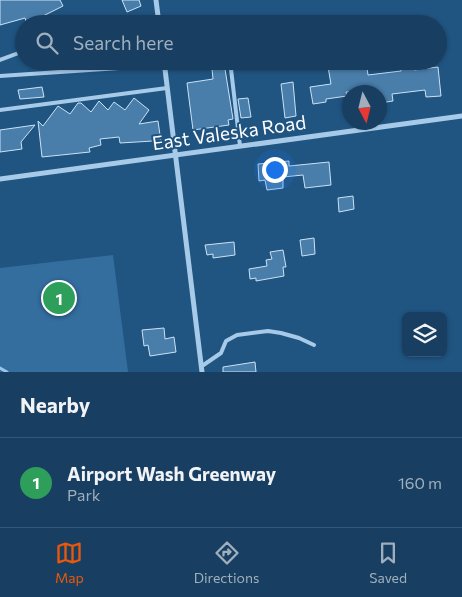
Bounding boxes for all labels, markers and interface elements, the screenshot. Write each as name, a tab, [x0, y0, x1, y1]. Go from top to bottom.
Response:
search box	[15, 15, 447, 70]
icon: search	[33, 29, 61, 57]
text: Search here	[73, 31, 173, 54]
north arrow	[342, 85, 387, 130]
street label: East Valeska Road	[151, 110, 307, 154]
your location	[262, 157, 288, 183]
pin: 1	[43, 279, 75, 317]
map controls	[402, 312, 447, 357]
button: layers	[402, 312, 447, 357]
text: Nearby	[20, 392, 90, 417]
text: Airport Wash Greenway	[67, 462, 276, 485]
text: 1	[32, 473, 40, 492]
text: 160 m	[398, 473, 442, 492]
text: Park	[67, 485, 100, 504]
tab: Map	[55, 539, 84, 586]
tab: Directions	[194, 539, 259, 586]
tab: Saved	[369, 539, 407, 586]

